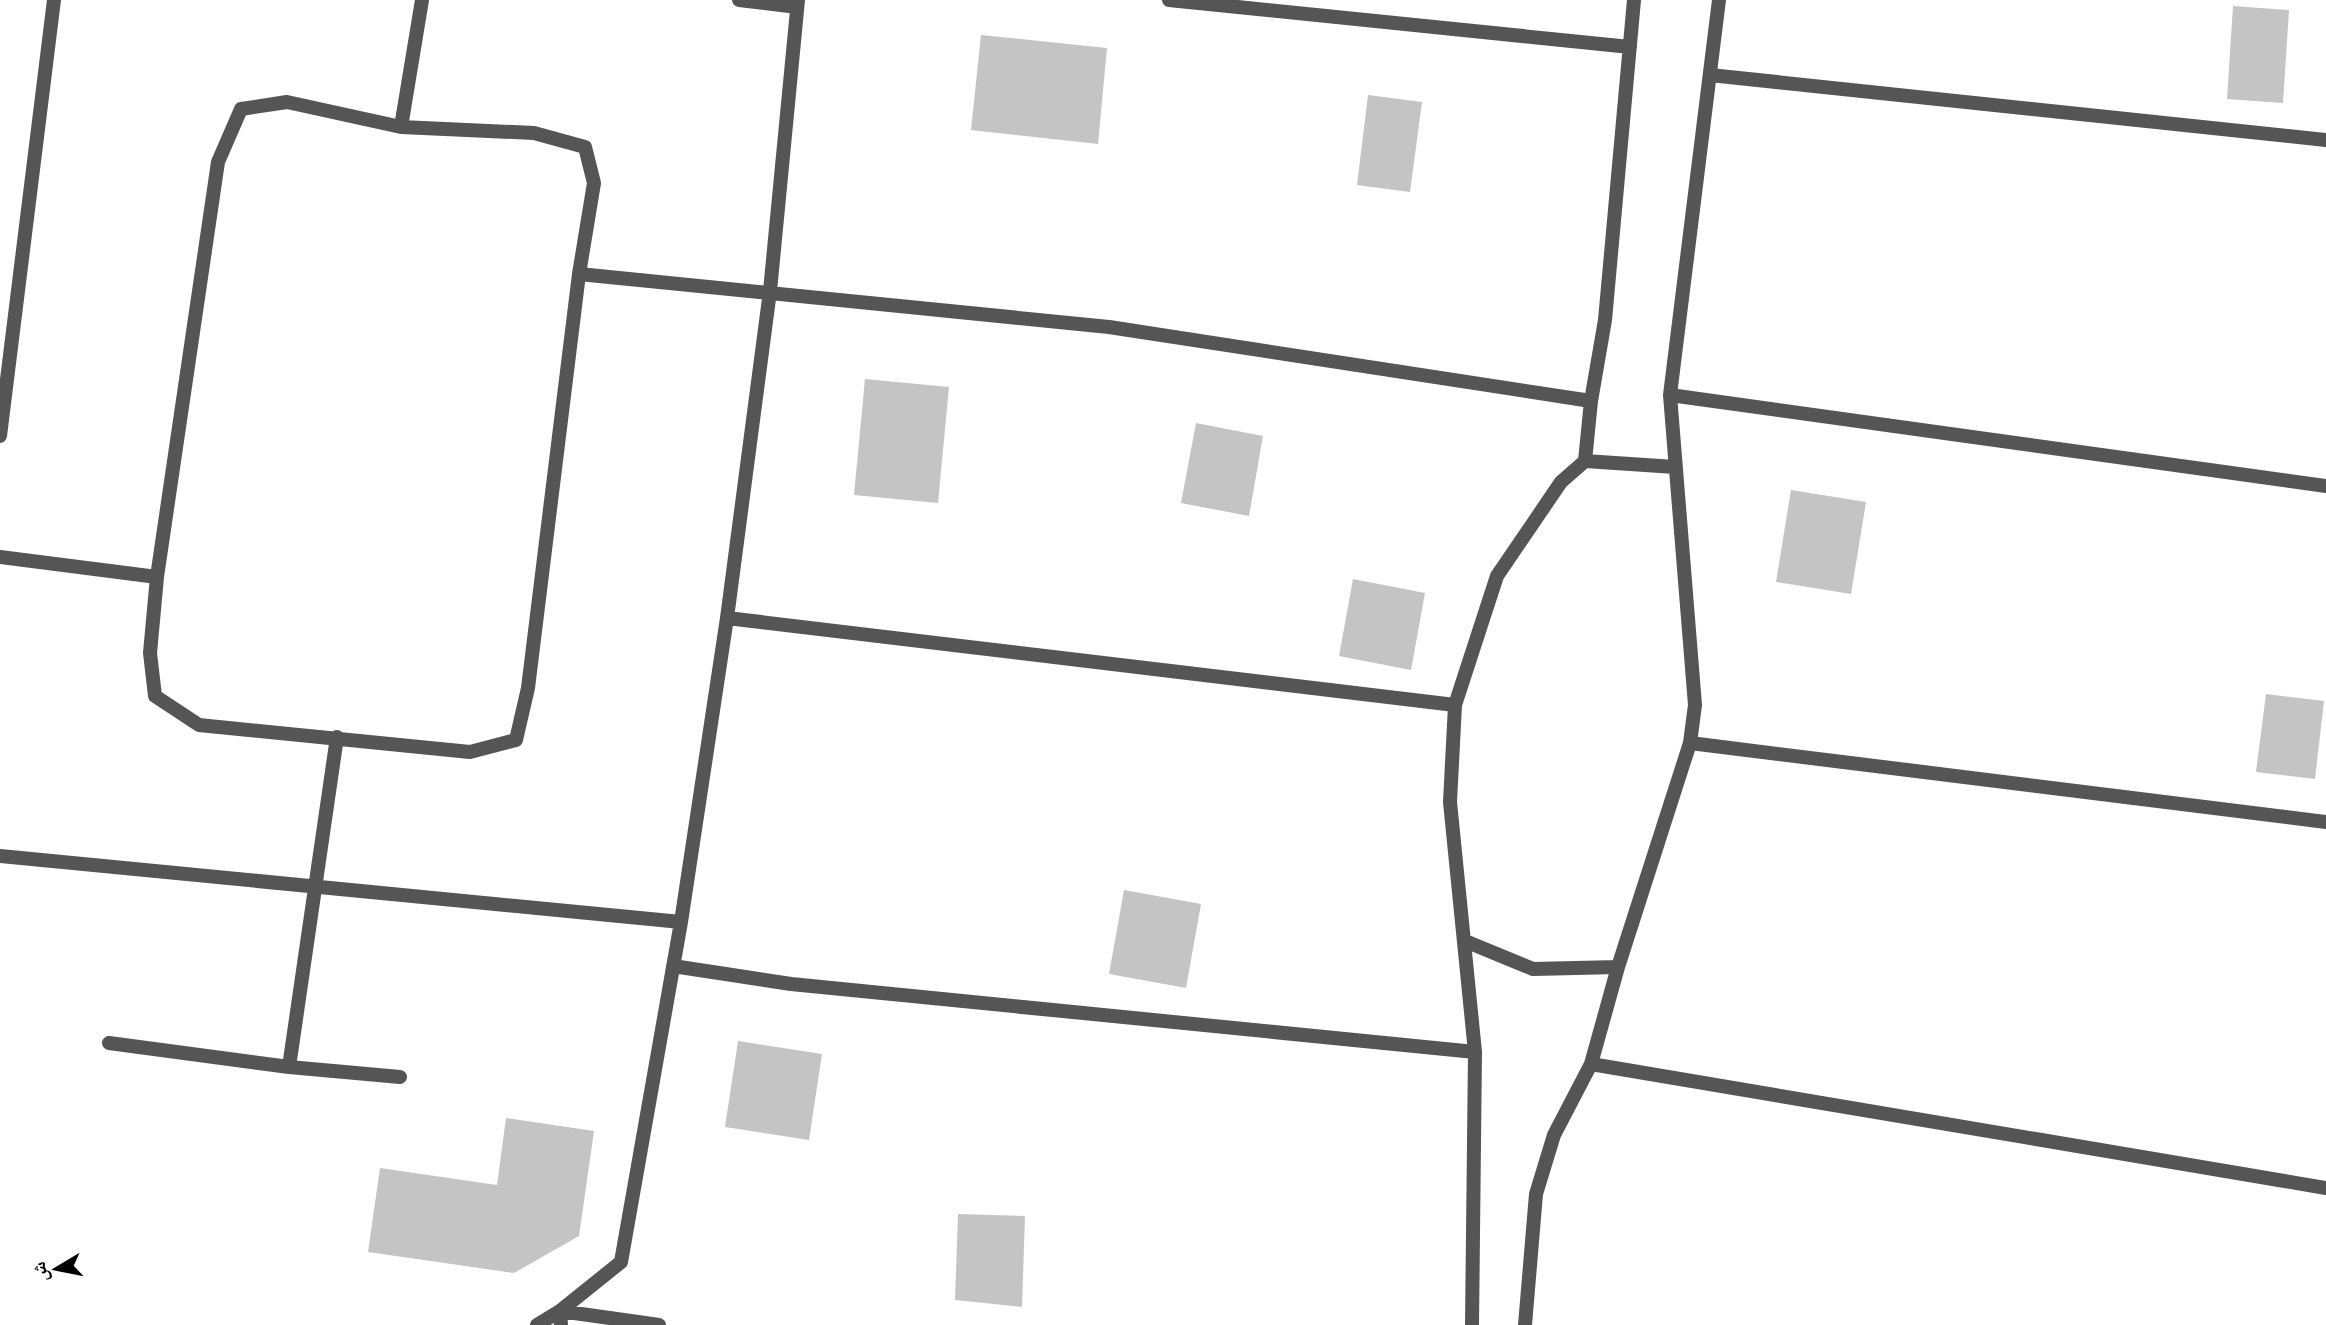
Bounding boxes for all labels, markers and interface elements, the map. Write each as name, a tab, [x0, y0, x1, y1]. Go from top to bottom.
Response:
north arrow	[21, 1234, 91, 1304]
text: ش	[27, 1260, 53, 1284]

